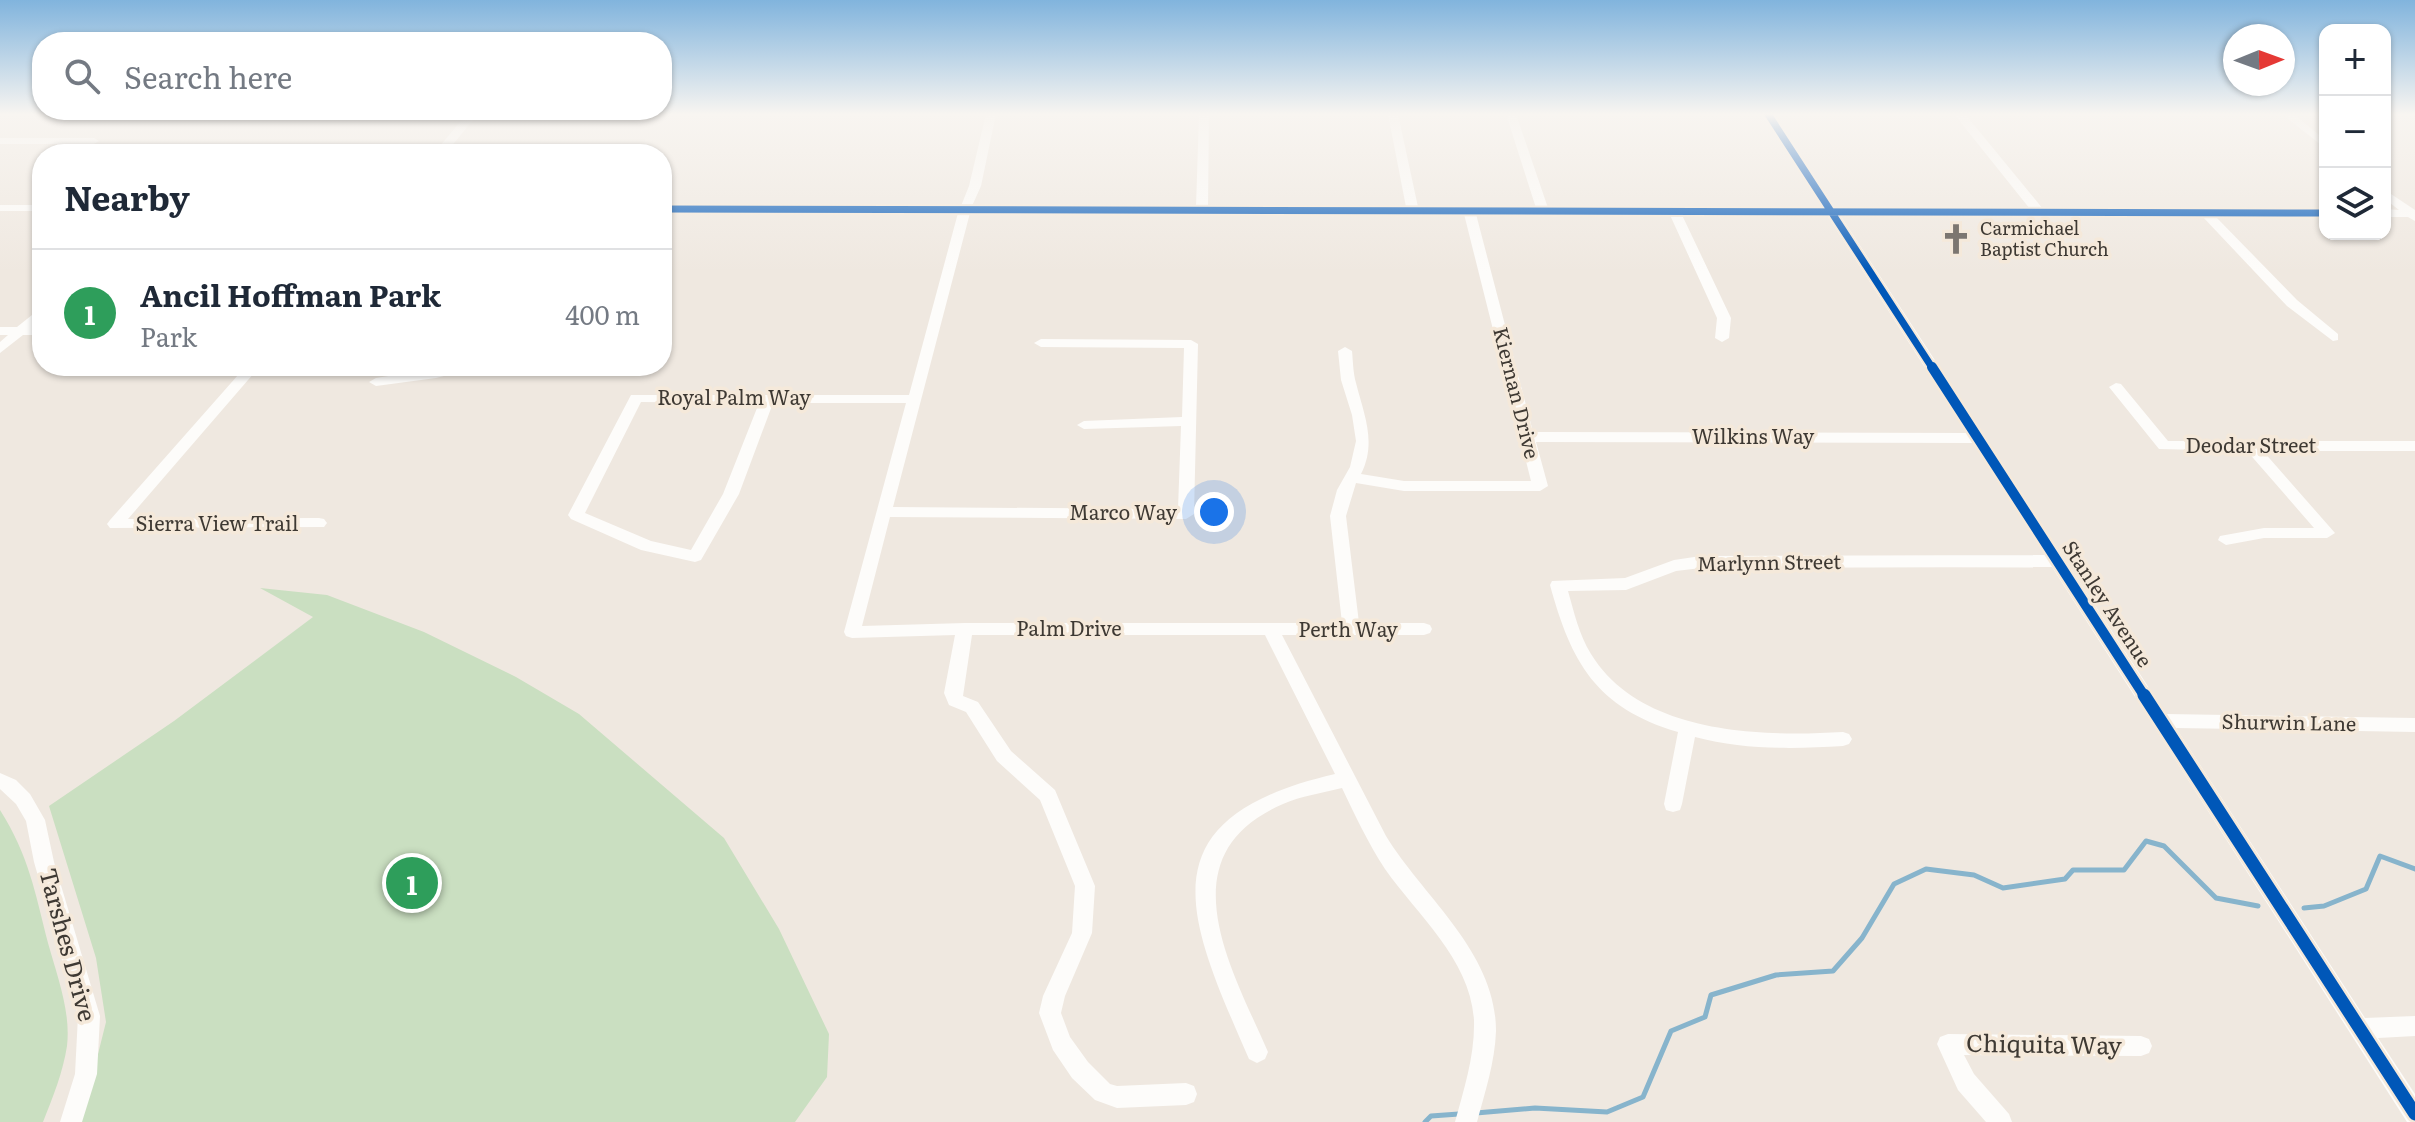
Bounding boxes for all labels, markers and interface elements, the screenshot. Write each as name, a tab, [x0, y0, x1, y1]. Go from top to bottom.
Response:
north arrow	[2223, 24, 2295, 96]
map controls	[2319, 24, 2391, 240]
button: +	[2319, 24, 2391, 96]
search box	[32, 32, 672, 120]
icon: search	[60, 54, 104, 98]
text: Search here	[124, 54, 292, 98]
button: −	[2319, 96, 2391, 168]
button: layers	[2319, 168, 2391, 240]
text: Nearby	[64, 171, 190, 221]
place label: Carmichael Baptist Church	[1980, 214, 2109, 262]
church icon: Carmichael Baptist Church	[1939, 222, 1973, 256]
text: Ancil Hoffman Park	[140, 272, 441, 316]
text: 1	[85, 294, 95, 333]
text: 400 m	[565, 294, 640, 333]
text: Park	[140, 316, 197, 355]
street label: Kiernan Drive	[1487, 323, 1549, 462]
street label: Royal Palm Way	[657, 381, 811, 411]
street label: Wilkins Way	[1692, 420, 1815, 450]
street label: Deodar Street	[2186, 429, 2316, 459]
your location	[1194, 492, 1234, 532]
street label: Marco Way	[1069, 496, 1177, 526]
street label: Sierra View Trail	[136, 507, 299, 537]
street label: Stanley Avenue	[2056, 534, 2161, 672]
street label: Marlynn Street	[1697, 545, 1841, 577]
street label: Palm Drive	[1016, 612, 1122, 642]
street label: Perth Way	[1298, 613, 1398, 643]
street label: Shurwin Lane	[2221, 705, 2357, 737]
pin: 1	[386, 853, 438, 913]
street label: Tarshes Drive	[32, 864, 107, 1025]
street label: Chiquita Way	[1966, 1024, 2122, 1061]

